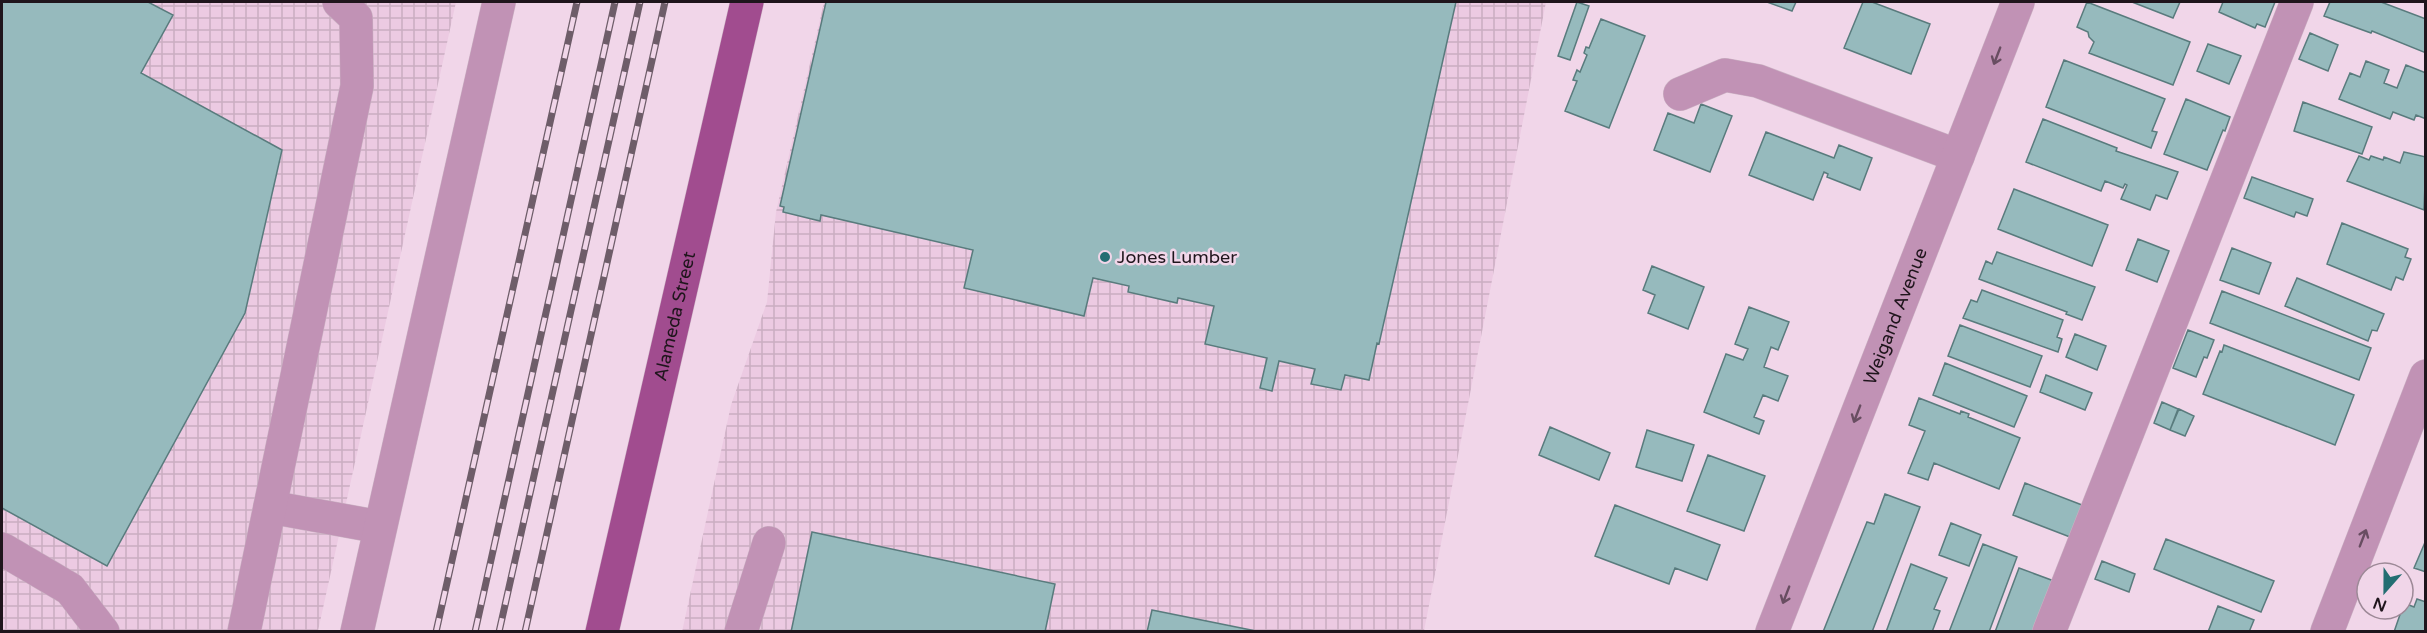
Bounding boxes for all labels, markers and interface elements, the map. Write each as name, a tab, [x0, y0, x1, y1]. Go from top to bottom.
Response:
one-way arrow	[1991, 46, 2002, 65]
street label: Weigand Avenue	[1859, 245, 1932, 388]
place label: Jones Lumber	[1117, 246, 1237, 268]
street label: Alameda Street	[649, 249, 700, 383]
marker: Jones Lumber	[1098, 250, 1112, 264]
one-way arrow	[1851, 404, 1862, 422]
one-way arrow	[2359, 529, 2370, 548]
north arrow	[2355, 561, 2415, 621]
one-way arrow	[1780, 586, 1791, 604]
text: N	[2370, 592, 2390, 616]

